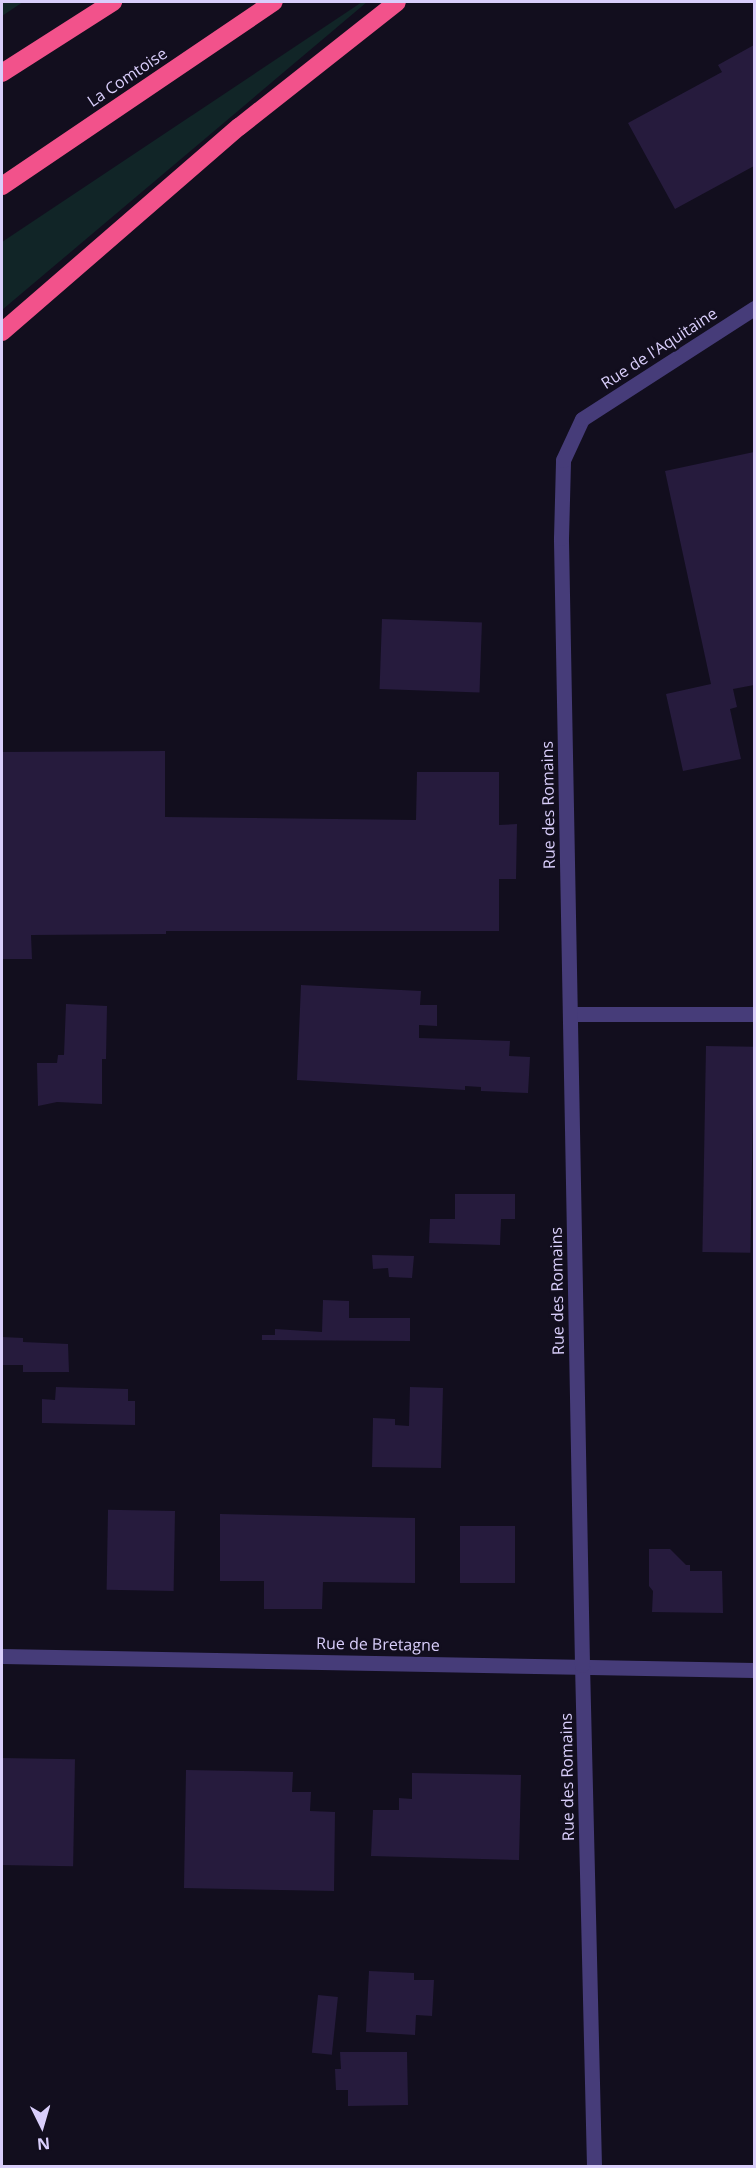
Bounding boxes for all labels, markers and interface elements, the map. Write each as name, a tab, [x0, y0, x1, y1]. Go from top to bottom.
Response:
street label: La Comtoise	[84, 43, 170, 111]
street label: Rue de l'Aquitaine	[597, 303, 721, 393]
street label: Rue des Romains	[537, 741, 559, 869]
street label: Rue des Romains	[546, 1227, 568, 1355]
street label: Rue de Bretagne	[316, 1633, 440, 1655]
street label: Rue des Romains	[556, 1713, 578, 1841]
north arrow	[12, 2096, 72, 2156]
text: N	[36, 2132, 51, 2155]

